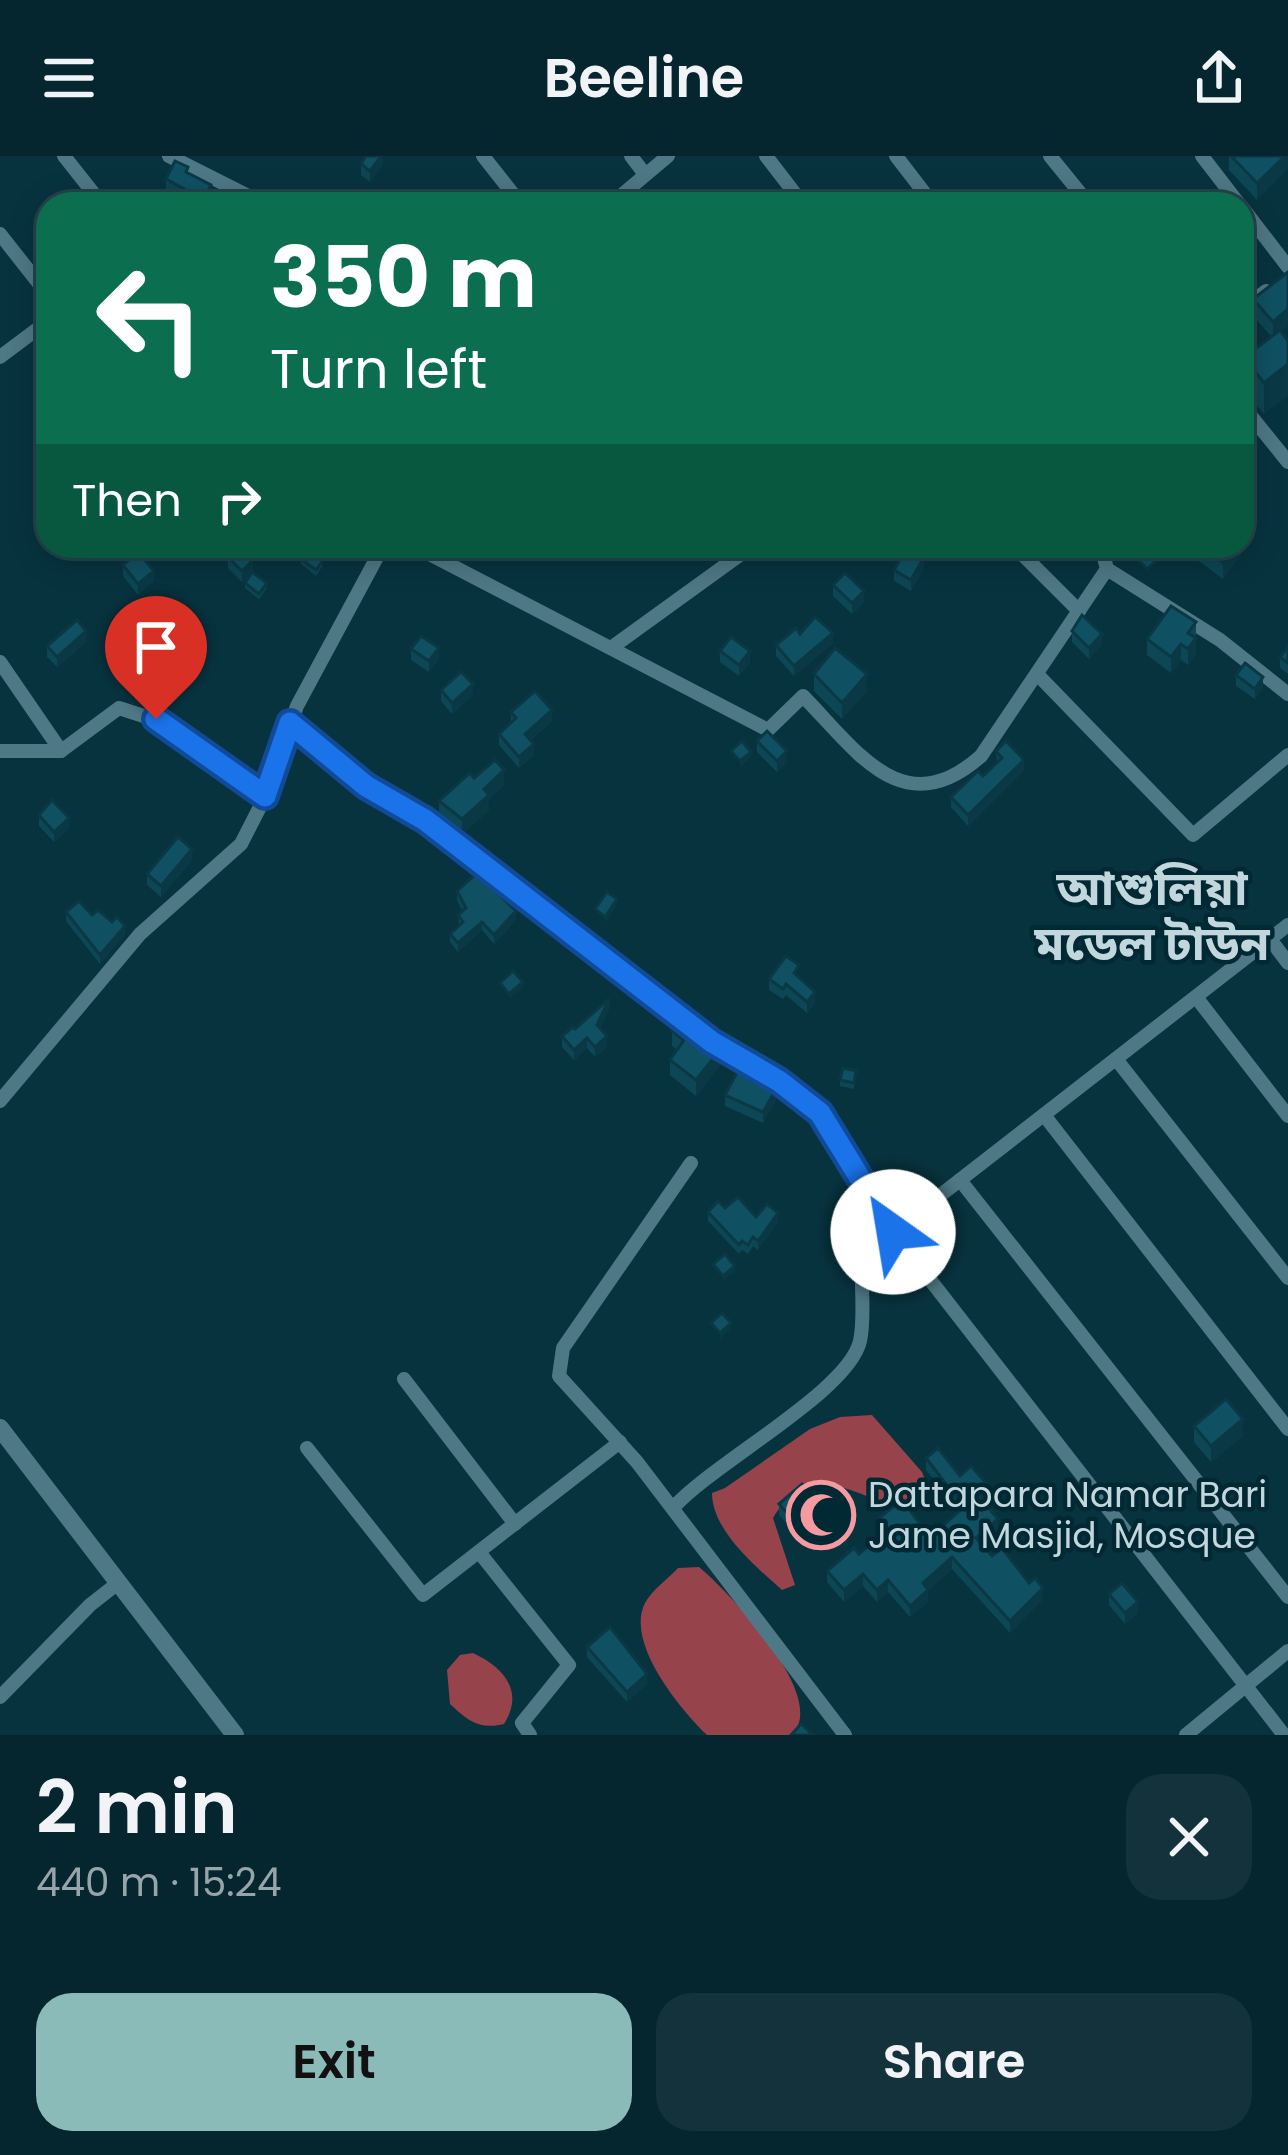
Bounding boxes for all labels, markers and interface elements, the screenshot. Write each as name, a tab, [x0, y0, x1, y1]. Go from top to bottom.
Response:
text: Beeline	[544, 40, 744, 116]
icon: menu	[36, 45, 102, 111]
icon: share	[1186, 45, 1252, 111]
text: 350 m	[270, 219, 537, 336]
icon: left	[72, 240, 228, 396]
text: Turn left	[270, 331, 487, 407]
icon: right	[206, 468, 272, 534]
text: Then	[72, 469, 182, 532]
pin	[105, 596, 207, 719]
icon: arrive	[123, 614, 189, 680]
district label: আশুলিয়া মডেল টাউন	[1033, 855, 1271, 977]
position arrow	[830, 1169, 956, 1295]
place label: Dattapara Namar Bari Jame Masjid, Mosque	[868, 1469, 1267, 1561]
mosque icon: Dattapara Namar Bari Jame Masjid, Mosque	[786, 1480, 856, 1550]
text: 2 min	[36, 1757, 238, 1858]
button: close	[1126, 1774, 1252, 1900]
text: 440 m · 15:24	[36, 1855, 281, 1910]
button: Exit	[36, 1993, 632, 2131]
button: Share	[656, 1993, 1252, 2131]

